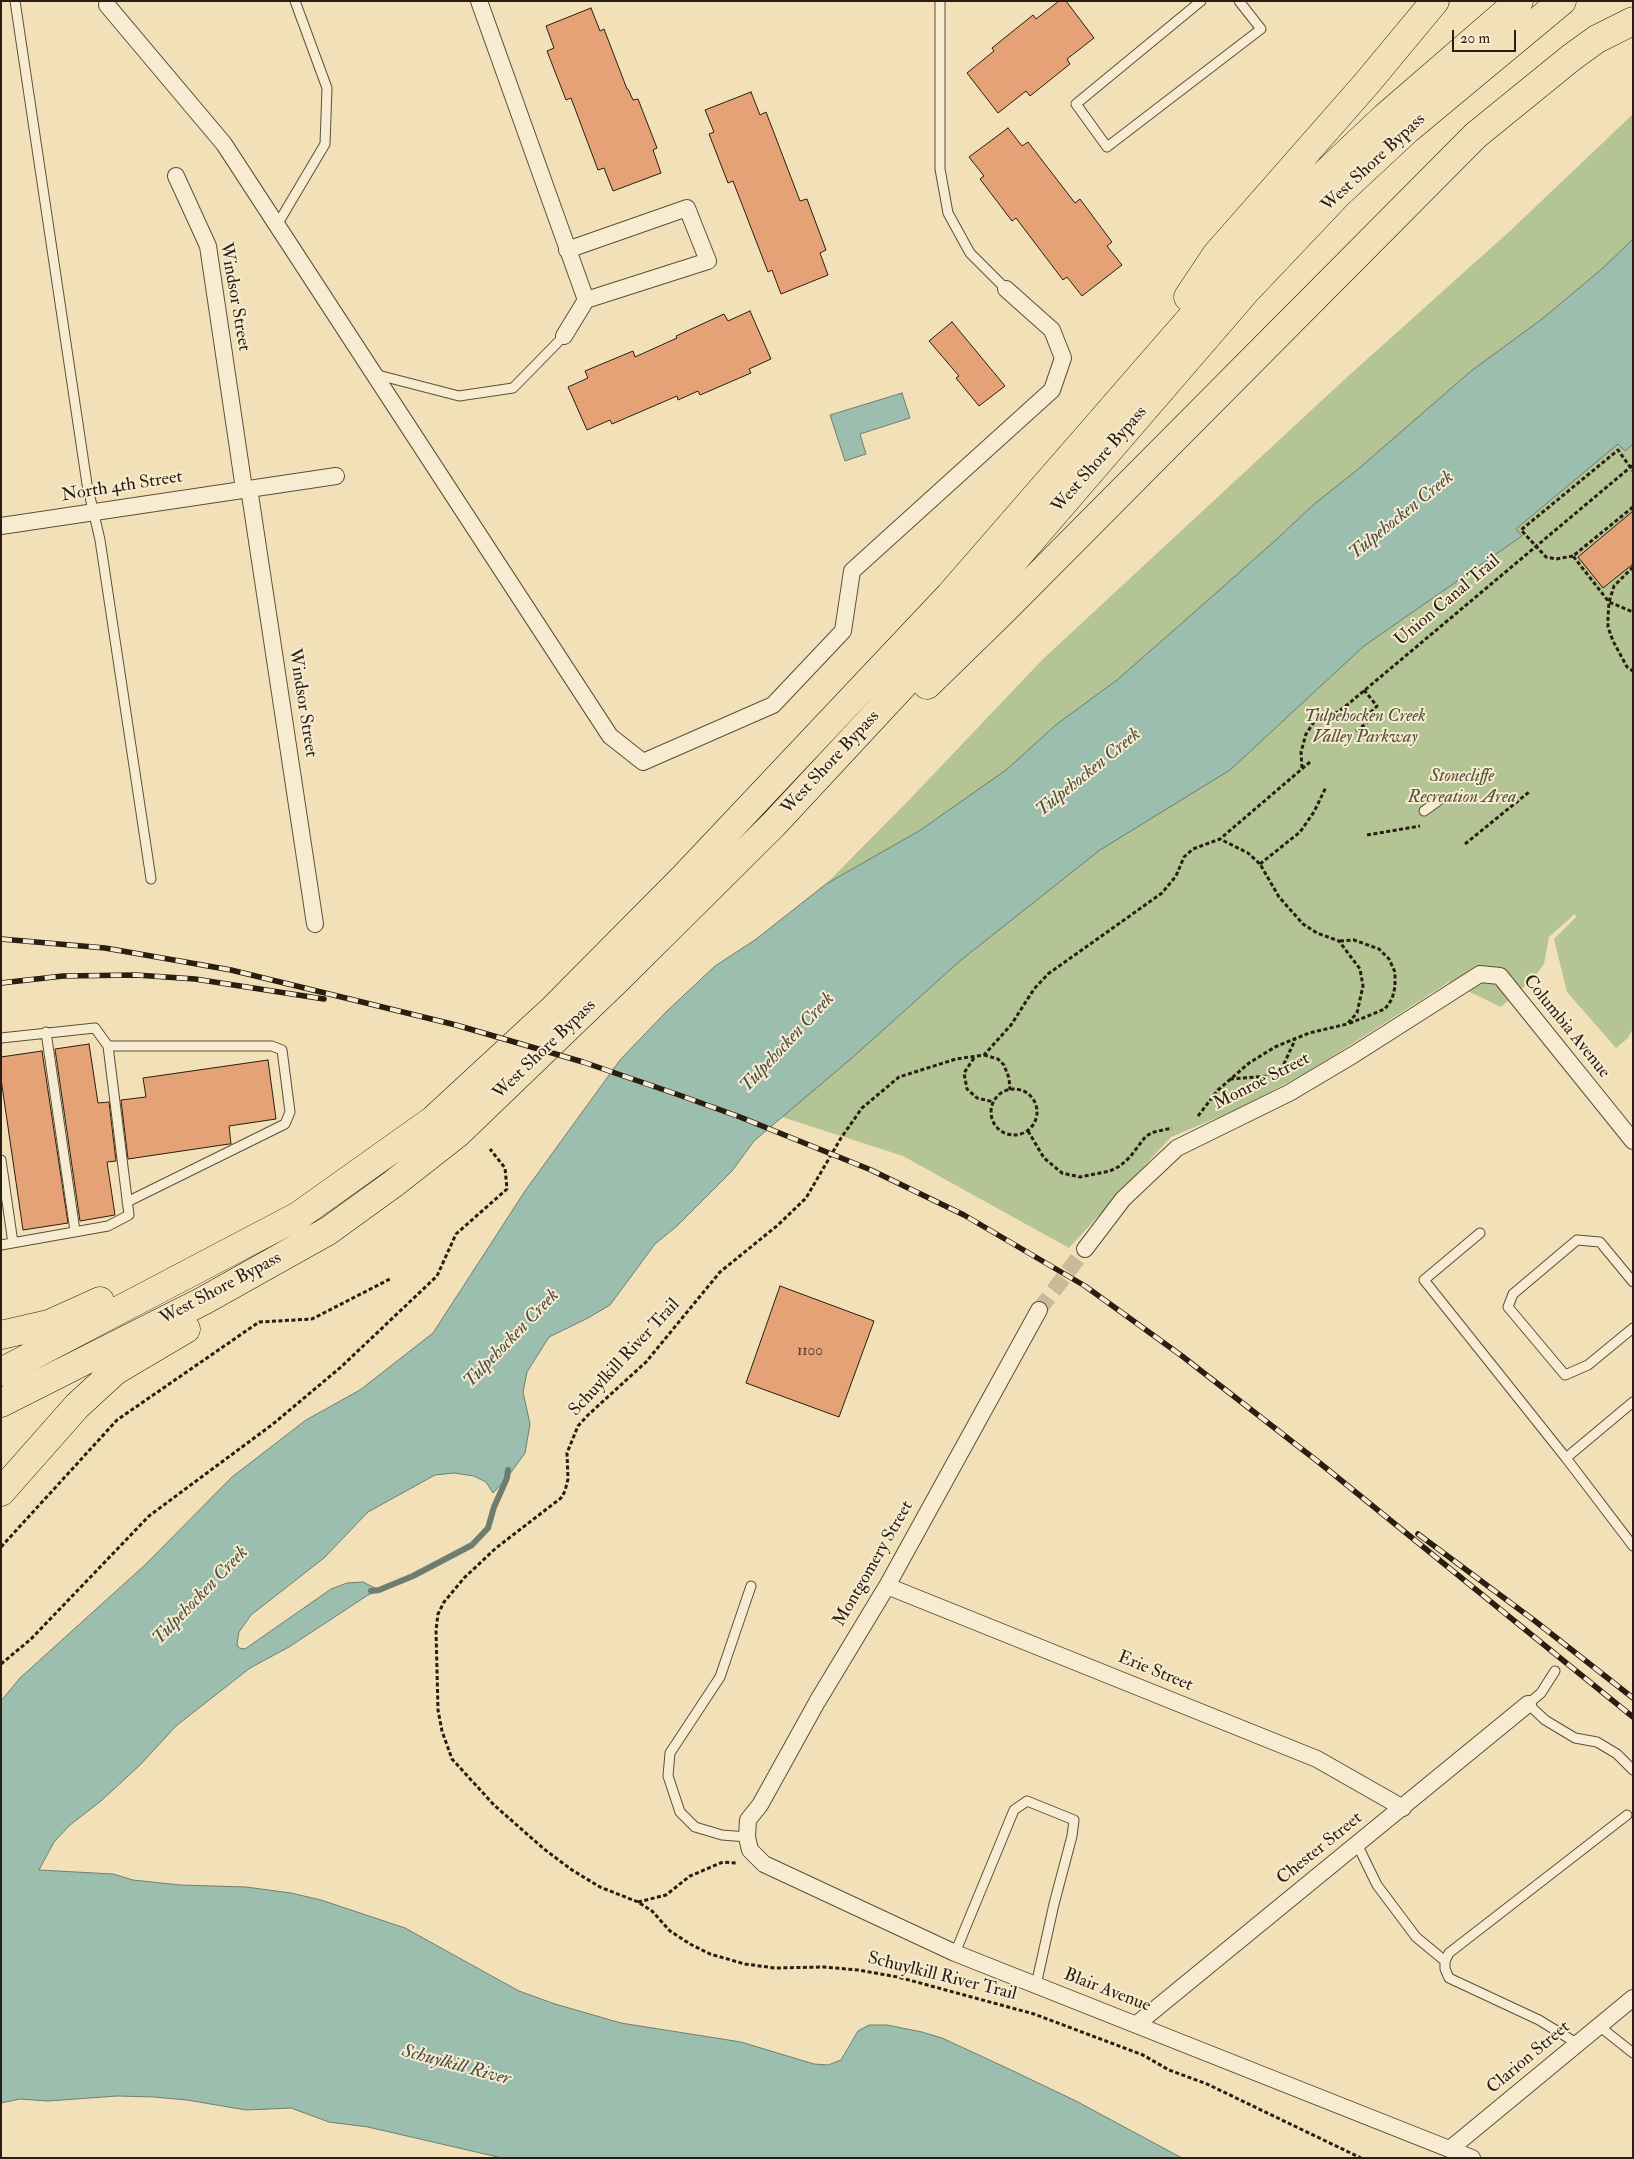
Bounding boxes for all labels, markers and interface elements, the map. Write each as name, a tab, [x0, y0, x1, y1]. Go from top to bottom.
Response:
scale bar	[1454, 20, 1518, 52]
text: 20 m	[1460, 29, 1490, 48]
street label: West Shore Bypass	[1317, 109, 1431, 217]
street label: Windsor Street	[214, 241, 254, 353]
street label: West Shore Bypass	[1048, 402, 1152, 518]
street label: North 4th Street	[60, 467, 184, 507]
water label: Tulpehocken Creek	[1345, 467, 1459, 565]
street label: Union Canal Trail	[1391, 551, 1505, 651]
street label: Windsor Street	[283, 647, 321, 759]
street label: West Shore Bypass	[777, 706, 885, 820]
park label: Tulpehocken Creek Valley Parkway	[1304, 706, 1426, 749]
water label: Tulpehocken Creek	[1032, 724, 1146, 822]
park label: Stonecliffe Recreation Area	[1408, 766, 1516, 809]
street label: Columbia Avenue	[1518, 971, 1614, 1083]
water label: Tulpehocken Creek	[736, 988, 840, 1098]
street label: West Shore Bypass	[489, 995, 601, 1105]
street label: Monroe Street	[1210, 1049, 1314, 1115]
street label: West Shore Bypass	[157, 1248, 285, 1330]
water label: Tulpehocken Creek	[459, 1285, 565, 1393]
street label: Schuylkill River Trail	[565, 1295, 685, 1421]
house number: 1100	[797, 1343, 823, 1361]
street label: Montgomery Street	[829, 1497, 919, 1631]
water label: Tulpehocken Creek	[148, 1542, 254, 1650]
street label: Erie Street	[1114, 1647, 1196, 1697]
street label: Chester Street	[1273, 1808, 1367, 1890]
street label: Schuylkill River Trail	[865, 1948, 1019, 2006]
street label: Blair Avenue	[1061, 1965, 1153, 2017]
street label: Clarion Street	[1483, 2017, 1575, 2099]
water label: Schuylkill River	[399, 2041, 513, 2091]

